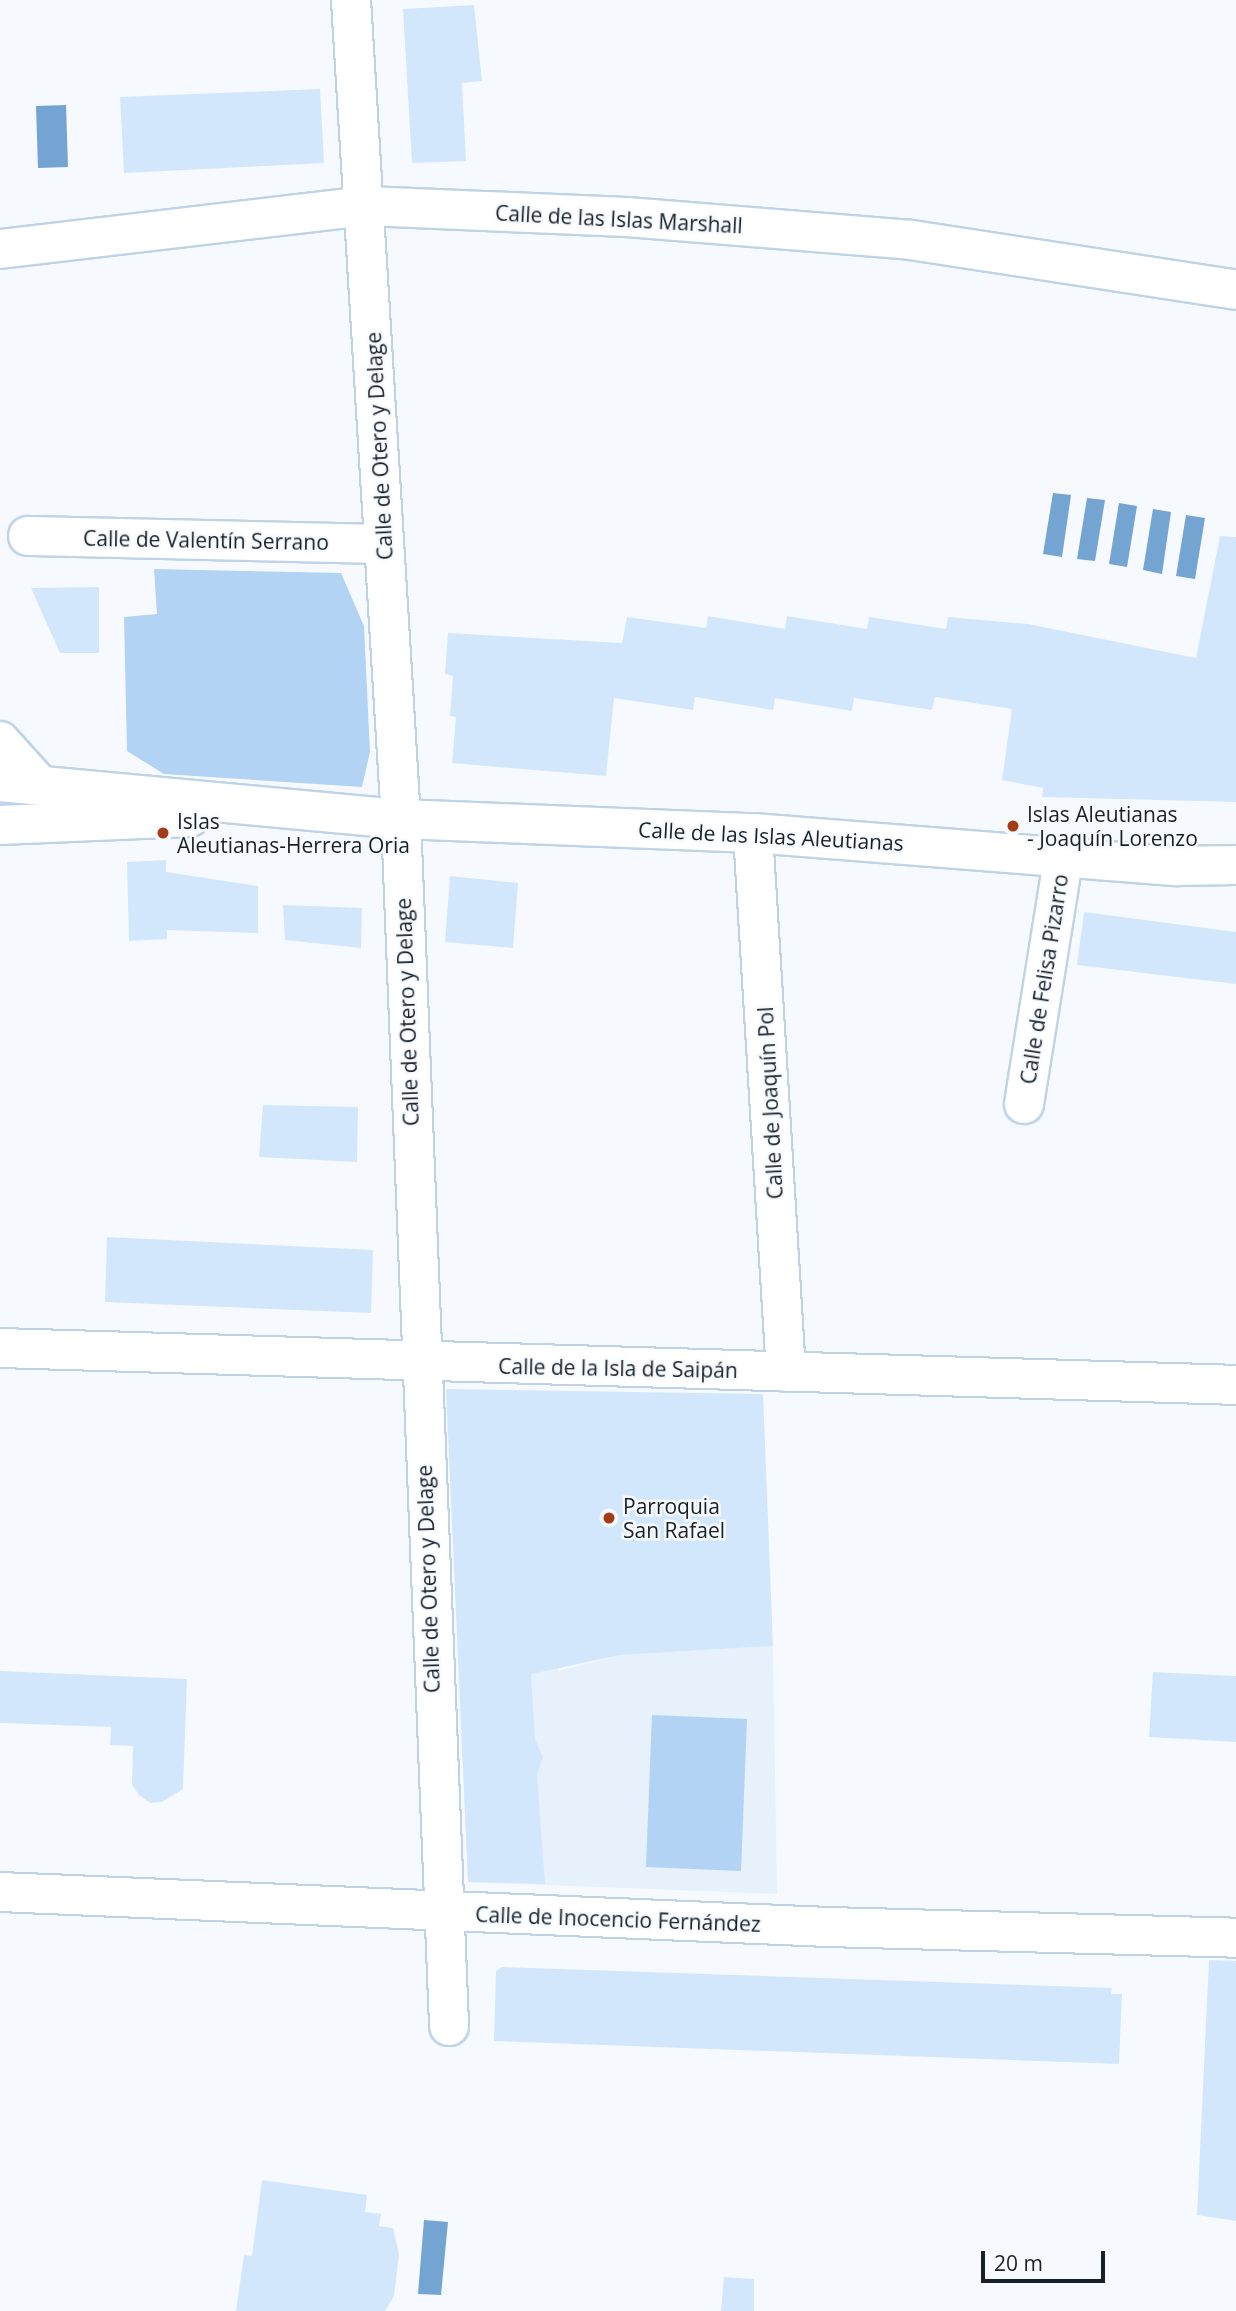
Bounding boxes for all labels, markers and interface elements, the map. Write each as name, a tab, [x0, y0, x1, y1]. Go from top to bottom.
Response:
street label: Calle de las Islas Marshall	[495, 200, 743, 238]
street label: Calle de Otero y Delage	[360, 331, 398, 561]
street label: Calle de Valentín Serrano	[83, 525, 329, 555]
place label: Islas Aleutianas - Joaquín Lorenzo	[1027, 801, 1198, 851]
place label: Islas Aleutianas-Herrera Oria	[177, 808, 410, 858]
street label: Calle de las Islas Aleutianas	[638, 816, 904, 856]
marker: Islas Aleutianas - Joaquín Lorenzo	[1005, 818, 1021, 834]
marker: Islas Aleutianas-Herrera Oria	[155, 825, 171, 841]
street label: Calle de Felisa Pizarro	[1015, 872, 1073, 1086]
street label: Calle de Otero y Delage	[390, 897, 424, 1127]
street label: Calle de Joaquín Pol	[752, 1006, 788, 1200]
street label: Calle de la Isla de Saipán	[498, 1353, 738, 1383]
street label: Calle de Otero y Delage	[411, 1464, 445, 1694]
place label: Parroquia San Rafael	[623, 1493, 725, 1543]
marker: Parroquia San Rafael	[601, 1510, 617, 1526]
street label: Calle de Inocencio Fernández	[475, 1901, 761, 1937]
scale bar	[984, 2238, 1108, 2282]
text: 20 m	[994, 2249, 1043, 2277]

